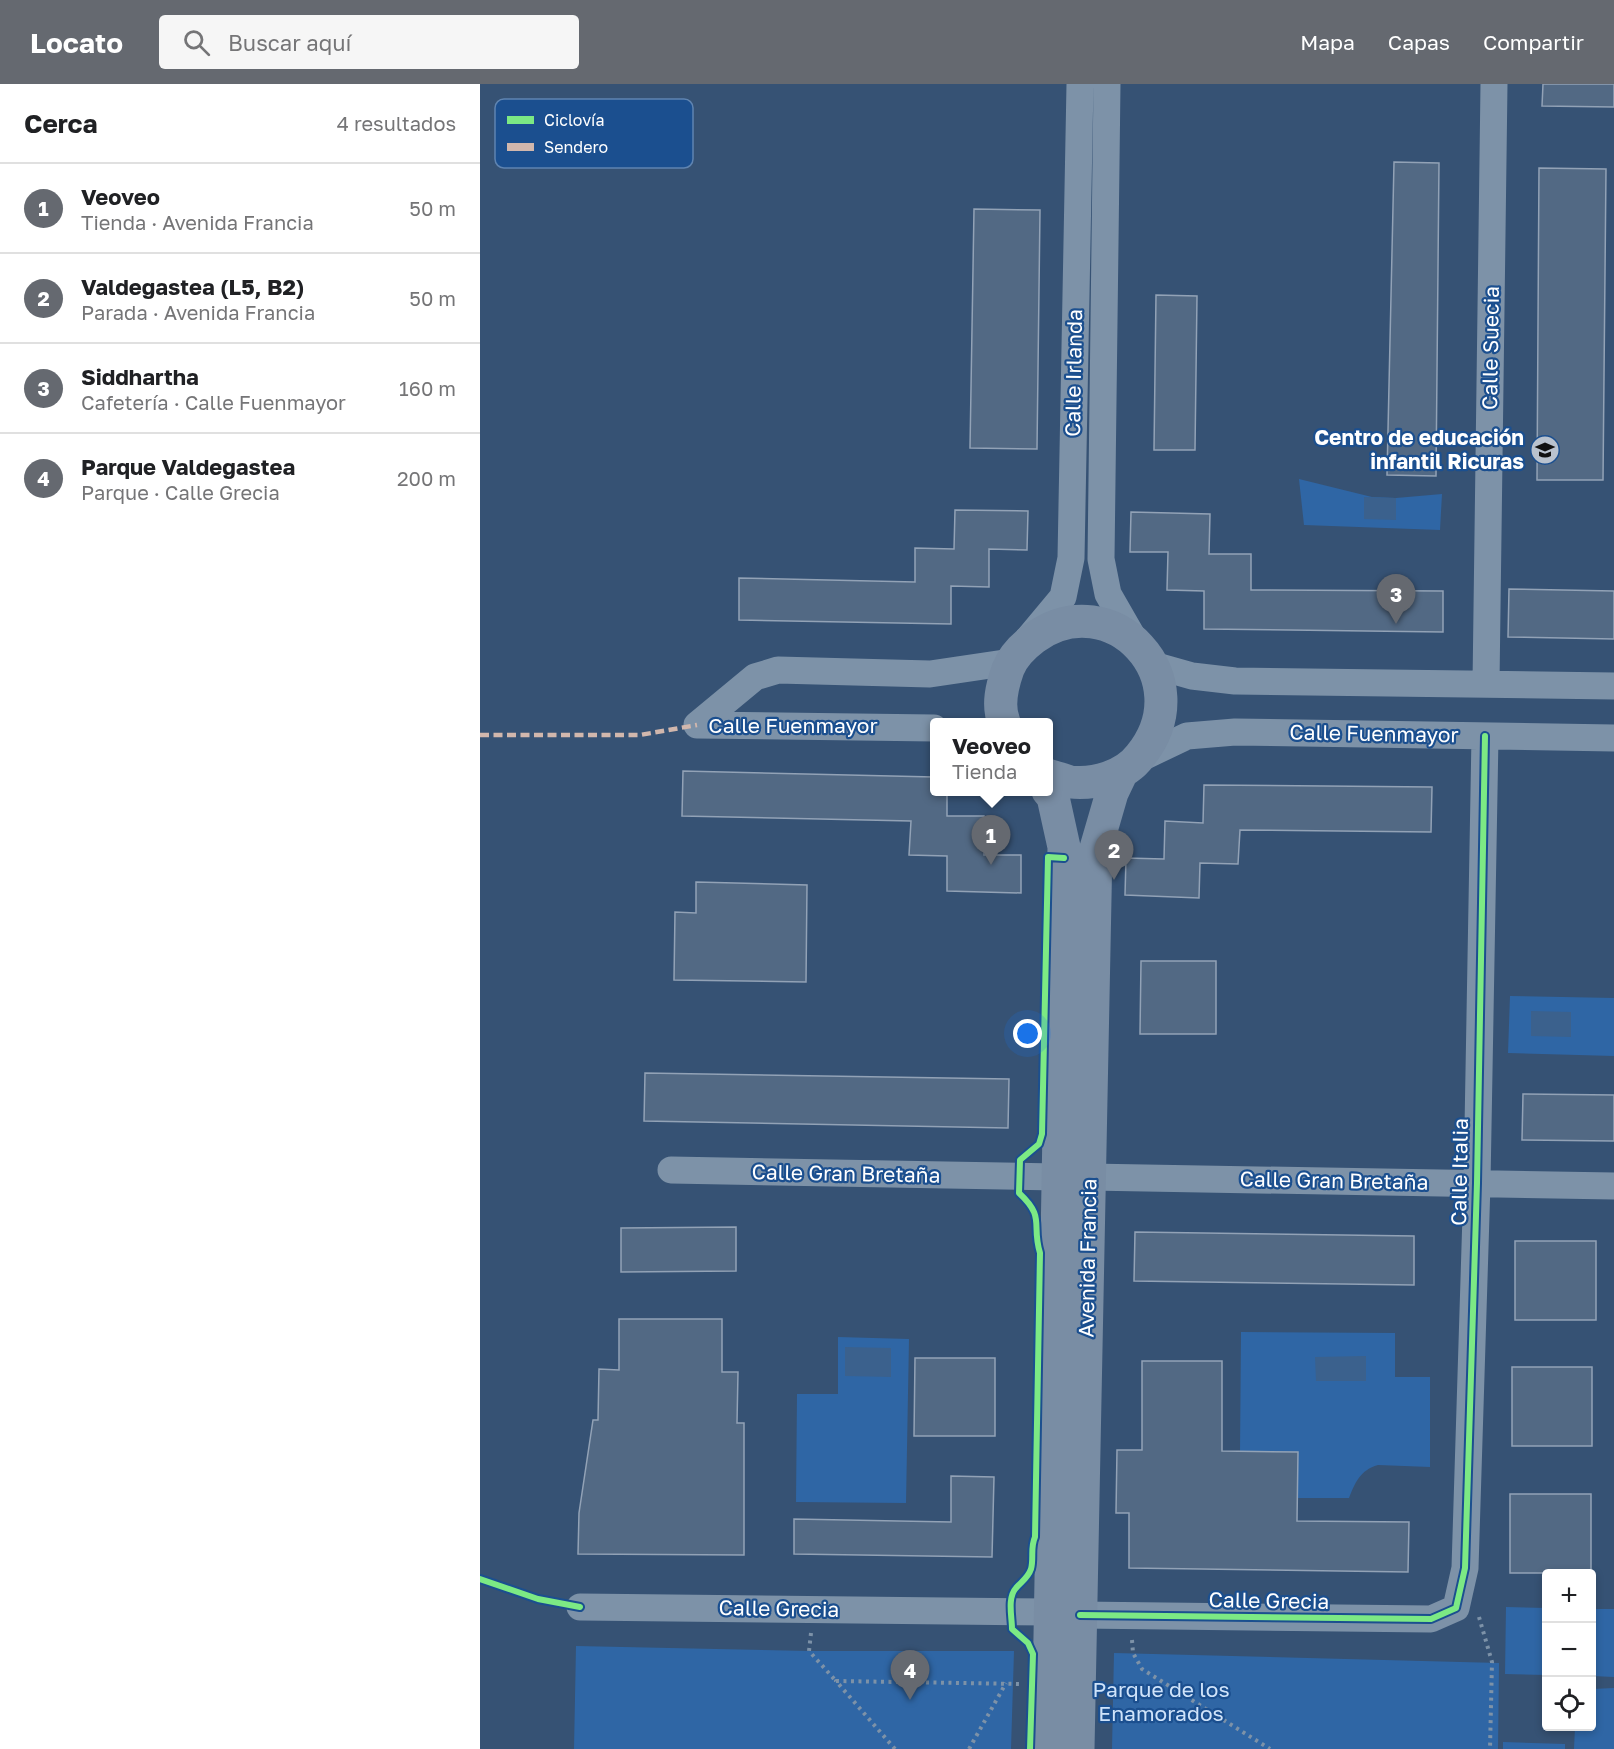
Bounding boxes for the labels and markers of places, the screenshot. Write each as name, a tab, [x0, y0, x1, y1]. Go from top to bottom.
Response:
place label: Centro de educación infantil Ricuras	[1314, 424, 1524, 474]
school or university icon: Centro de educación infantil Ricuras	[1529, 434, 1561, 466]
pin: 3	[1376, 574, 1416, 624]
pin: 1	[972, 816, 1010, 865]
pin: 2	[1094, 830, 1134, 880]
pin: 4	[890, 1650, 930, 1700]

